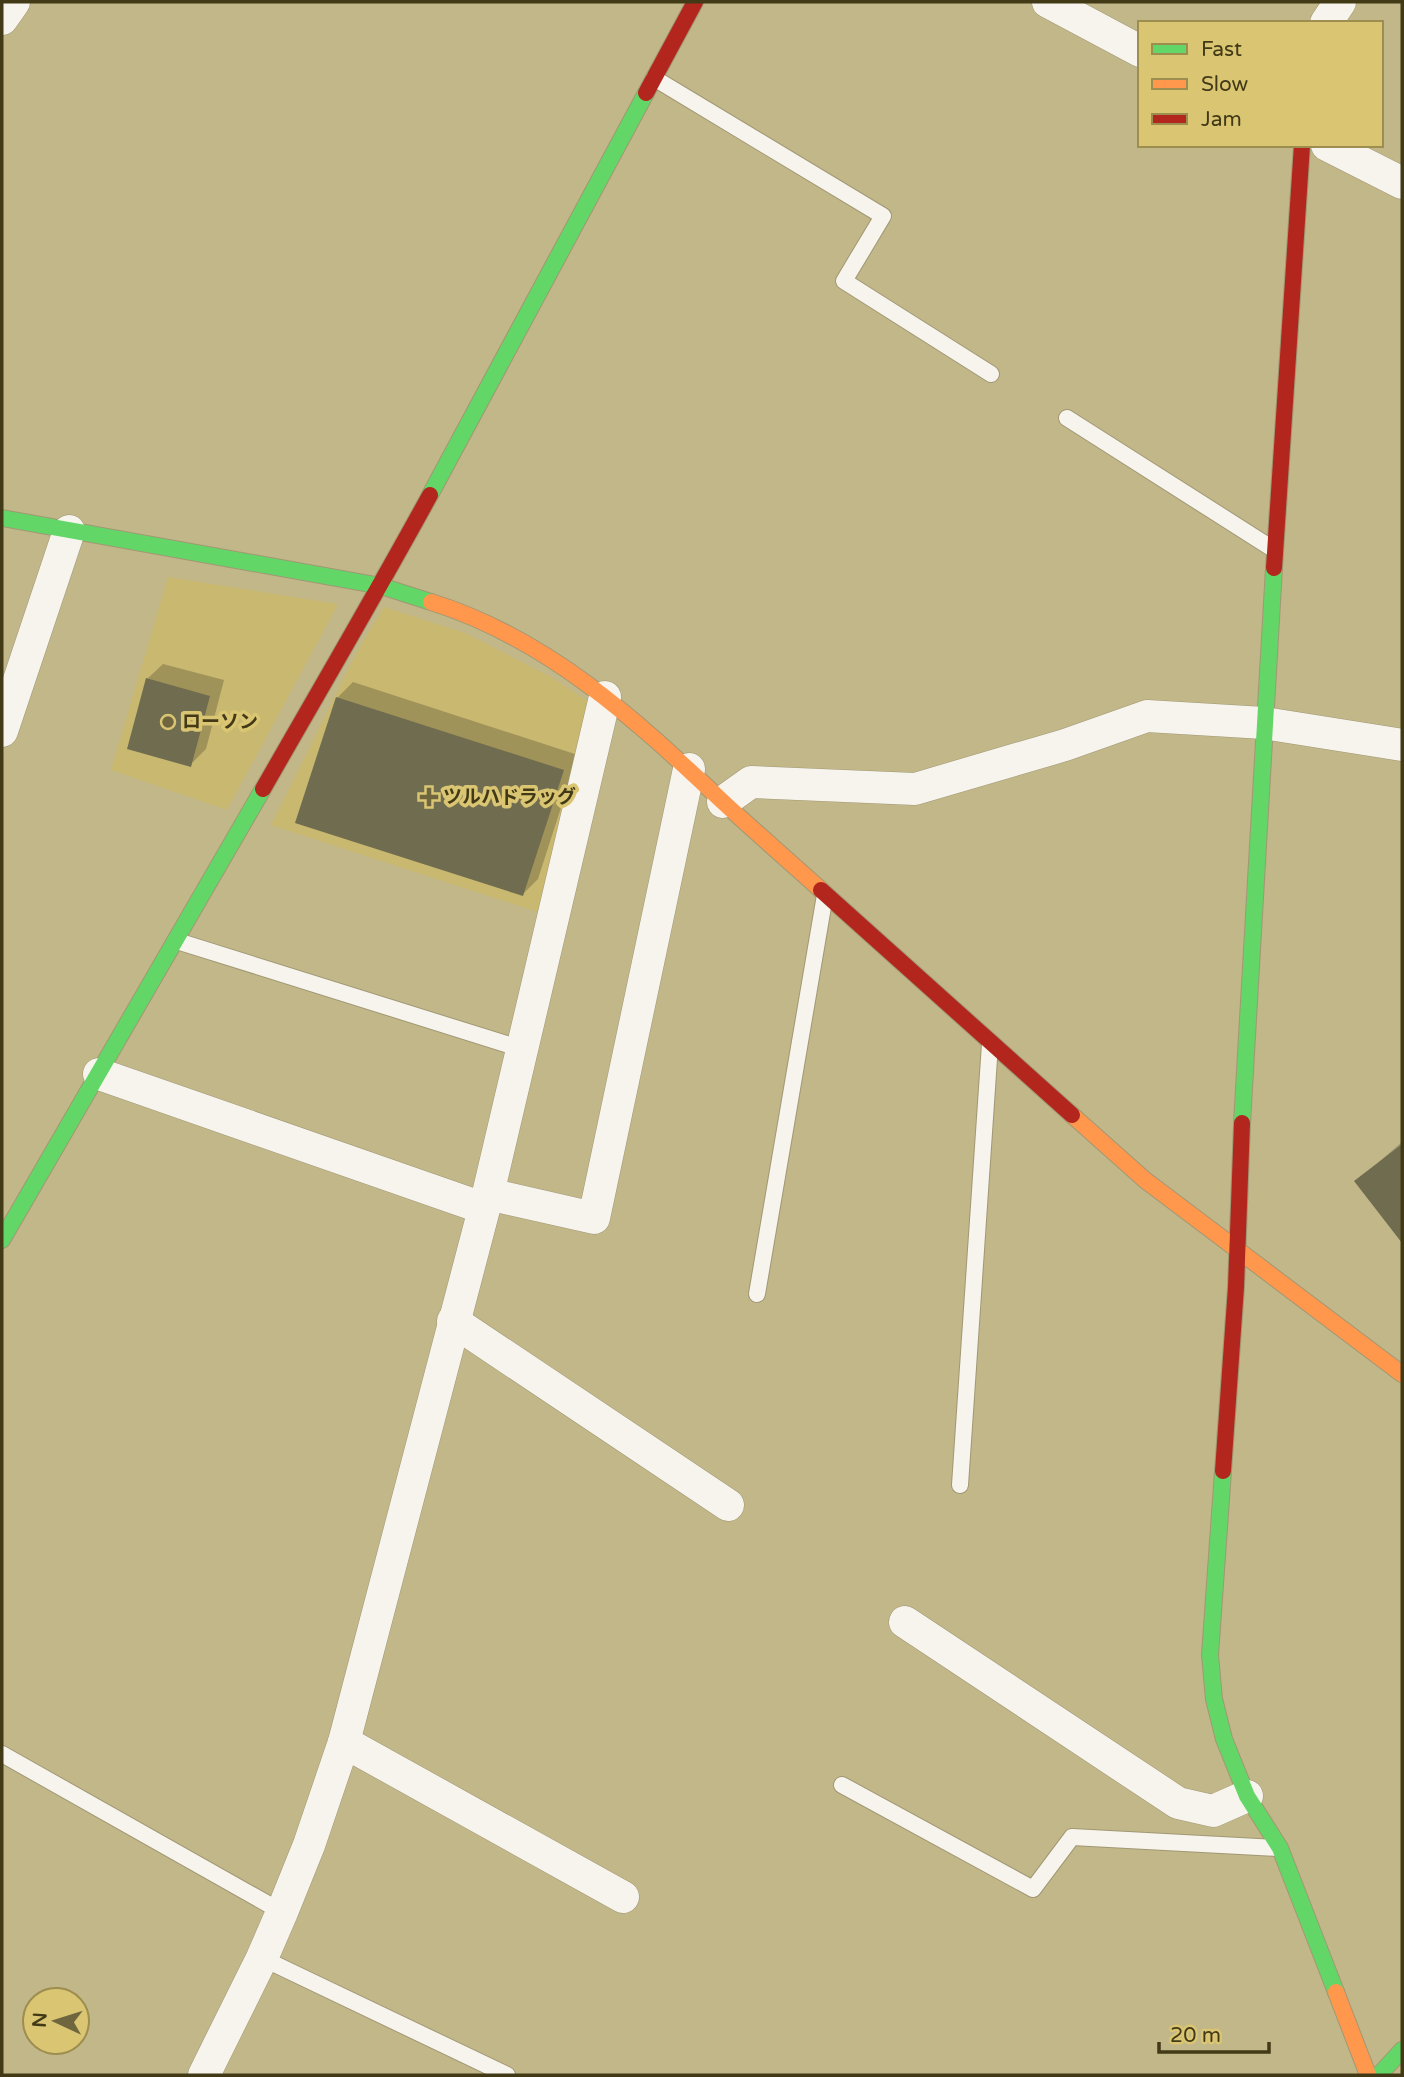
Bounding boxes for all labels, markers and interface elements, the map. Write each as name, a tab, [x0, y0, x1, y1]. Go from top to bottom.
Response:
legend	[1138, 21, 1383, 147]
text: Fast	[1201, 37, 1242, 62]
text: Slow	[1201, 72, 1249, 97]
text: Jam	[1201, 107, 1242, 132]
place label: ローソン	[182, 711, 258, 733]
marker: ローソン	[160, 714, 176, 730]
place label: ツルハドラッグ	[443, 786, 576, 808]
marker: ツルハドラッグ	[421, 789, 437, 805]
north arrow	[21, 1986, 91, 2056]
scale bar	[1159, 2010, 1269, 2054]
text: N	[29, 2012, 52, 2028]
text: 20 m	[1170, 2023, 1221, 2048]

